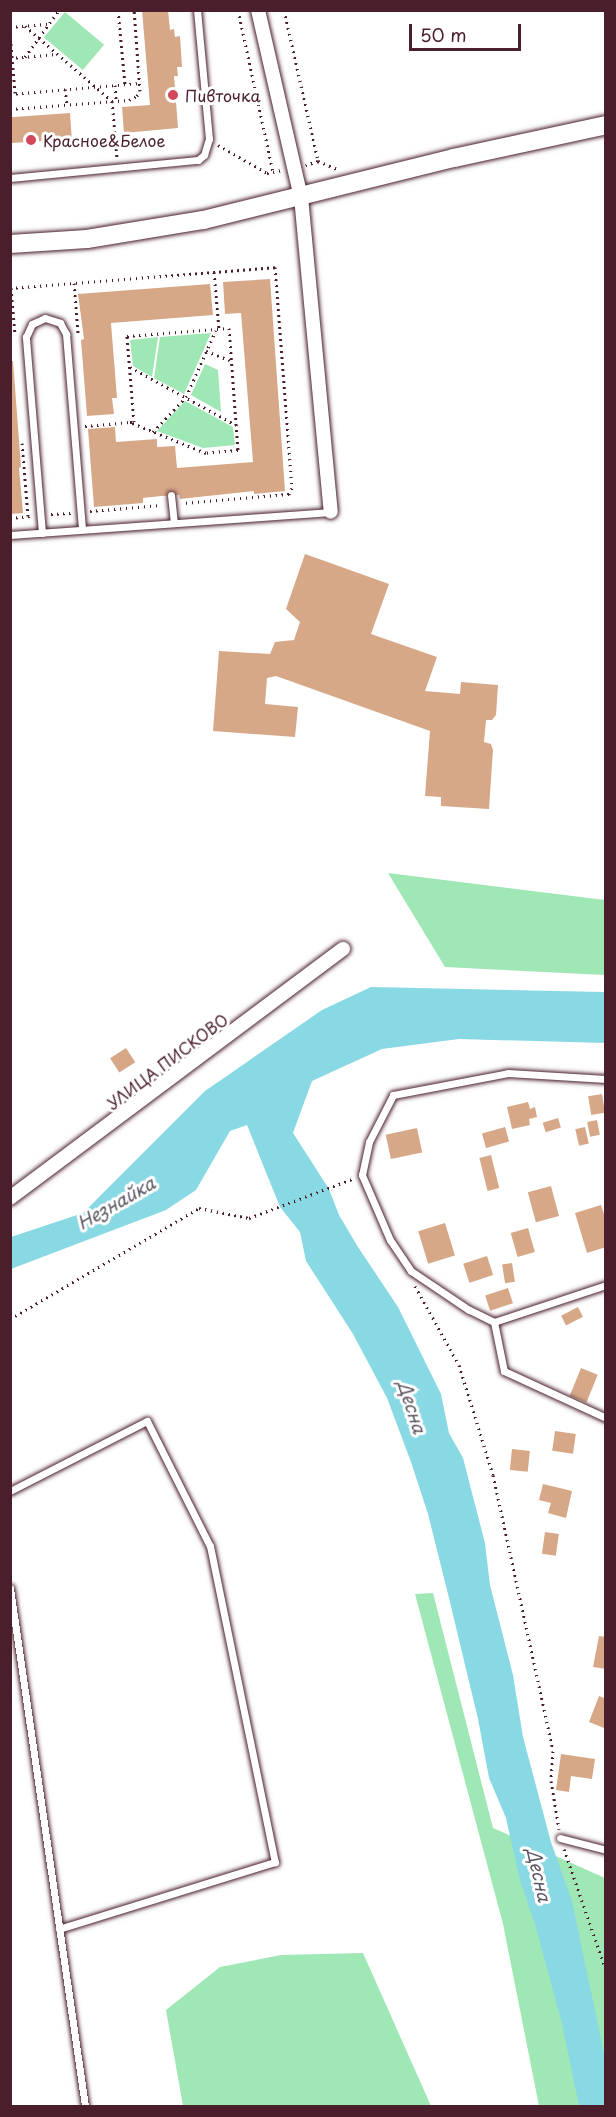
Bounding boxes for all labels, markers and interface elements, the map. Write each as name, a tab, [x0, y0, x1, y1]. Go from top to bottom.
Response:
scale bar	[412, 12, 524, 50]
text: 50 m	[420, 21, 467, 48]
place label: Пивточка	[185, 85, 261, 105]
marker: Пивточка	[166, 88, 180, 102]
place label: Красное&Белое	[43, 130, 165, 150]
marker: Красное&Белое	[24, 133, 38, 147]
street label: УЛИЦА ПИСКОВО	[102, 1009, 232, 1113]
water label: Незнайка	[73, 1172, 159, 1234]
water label: Десна	[393, 1378, 431, 1436]
water label: Десна	[522, 1846, 556, 1904]

